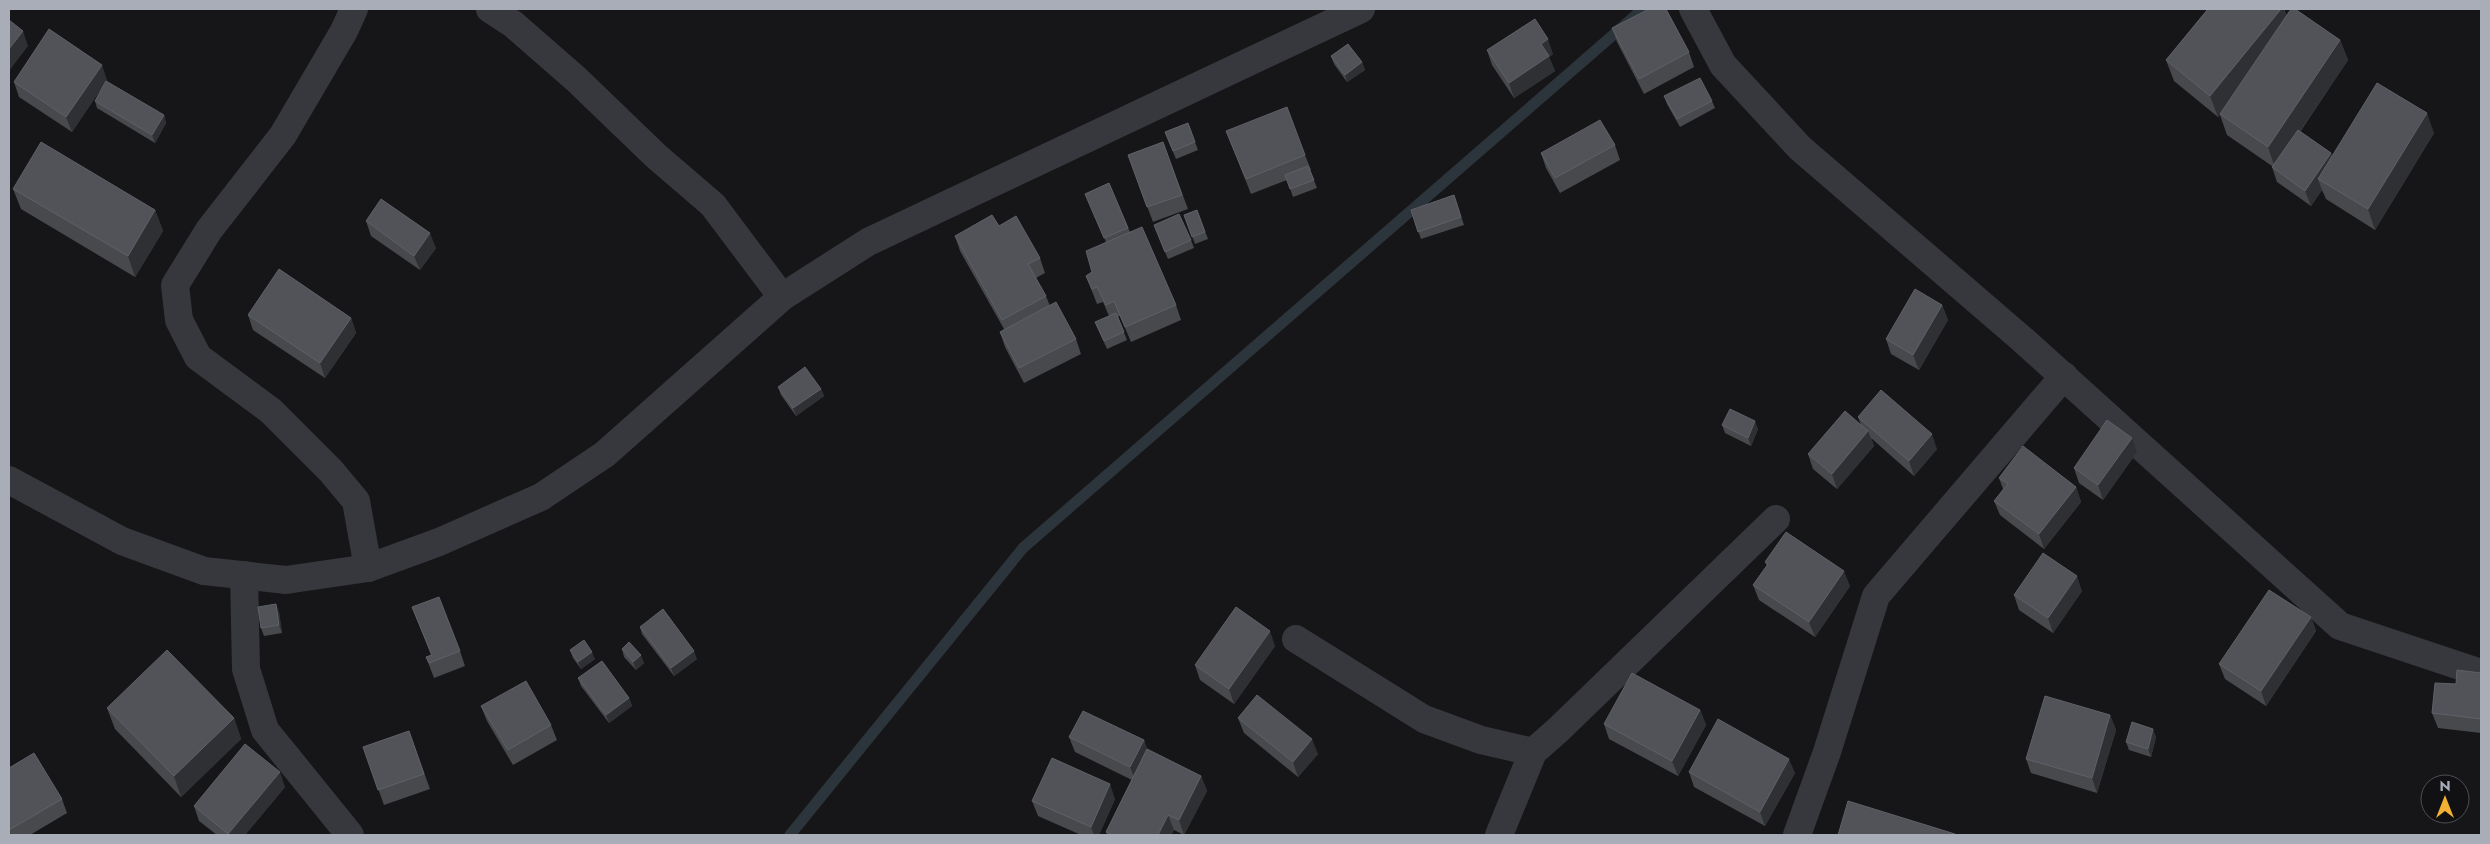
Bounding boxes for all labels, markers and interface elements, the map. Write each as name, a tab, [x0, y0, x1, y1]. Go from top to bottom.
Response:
north arrow	[2420, 774, 2470, 824]
text: N	[2439, 776, 2451, 796]

